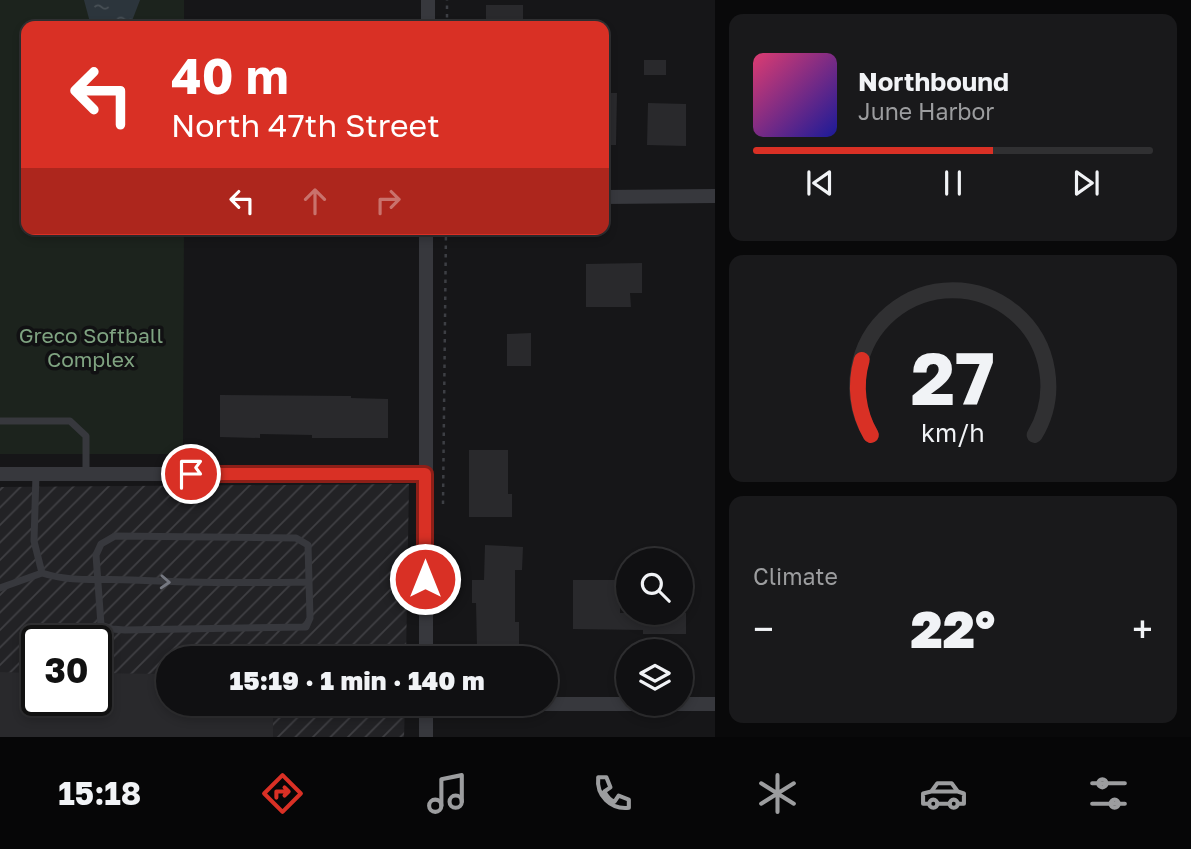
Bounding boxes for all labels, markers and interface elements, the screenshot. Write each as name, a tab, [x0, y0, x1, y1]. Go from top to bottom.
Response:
text: 40 m	[171, 46, 289, 105]
icon: left	[56, 49, 147, 140]
text: Northbound	[858, 66, 1009, 97]
text: June Harbor	[858, 97, 994, 125]
text: North 47th Street	[171, 106, 440, 144]
icon: previous	[801, 164, 839, 202]
icon: pause	[934, 164, 972, 202]
icon: next	[1067, 164, 1105, 202]
icon: left	[223, 182, 261, 220]
icon: ahead	[296, 182, 334, 220]
icon: right	[369, 182, 407, 220]
park label: Greco Softball Complex	[19, 322, 163, 372]
text: 27	[911, 334, 995, 421]
text: km/h	[921, 416, 985, 447]
pin	[161, 444, 221, 504]
icon: arrive	[172, 455, 210, 493]
position arrow	[388, 542, 462, 616]
map controls	[616, 548, 693, 716]
button: search	[616, 548, 693, 625]
text: Climate	[753, 562, 838, 590]
one-way arrow	[160, 574, 171, 589]
text: 22°	[911, 597, 995, 659]
text: −	[753, 606, 774, 651]
text: +	[1132, 606, 1153, 651]
speed limit sign: 30	[21, 625, 112, 716]
button: layers	[616, 639, 693, 716]
text: 15:19 · 1 min · 140 m	[229, 665, 485, 696]
icon: directions	[258, 769, 307, 818]
icon: music	[423, 769, 472, 818]
icon: phone	[588, 769, 637, 818]
icon: climate	[753, 769, 802, 818]
icon: car	[919, 769, 968, 818]
icon: filters	[1084, 769, 1133, 818]
text: 15:18	[58, 774, 141, 812]

